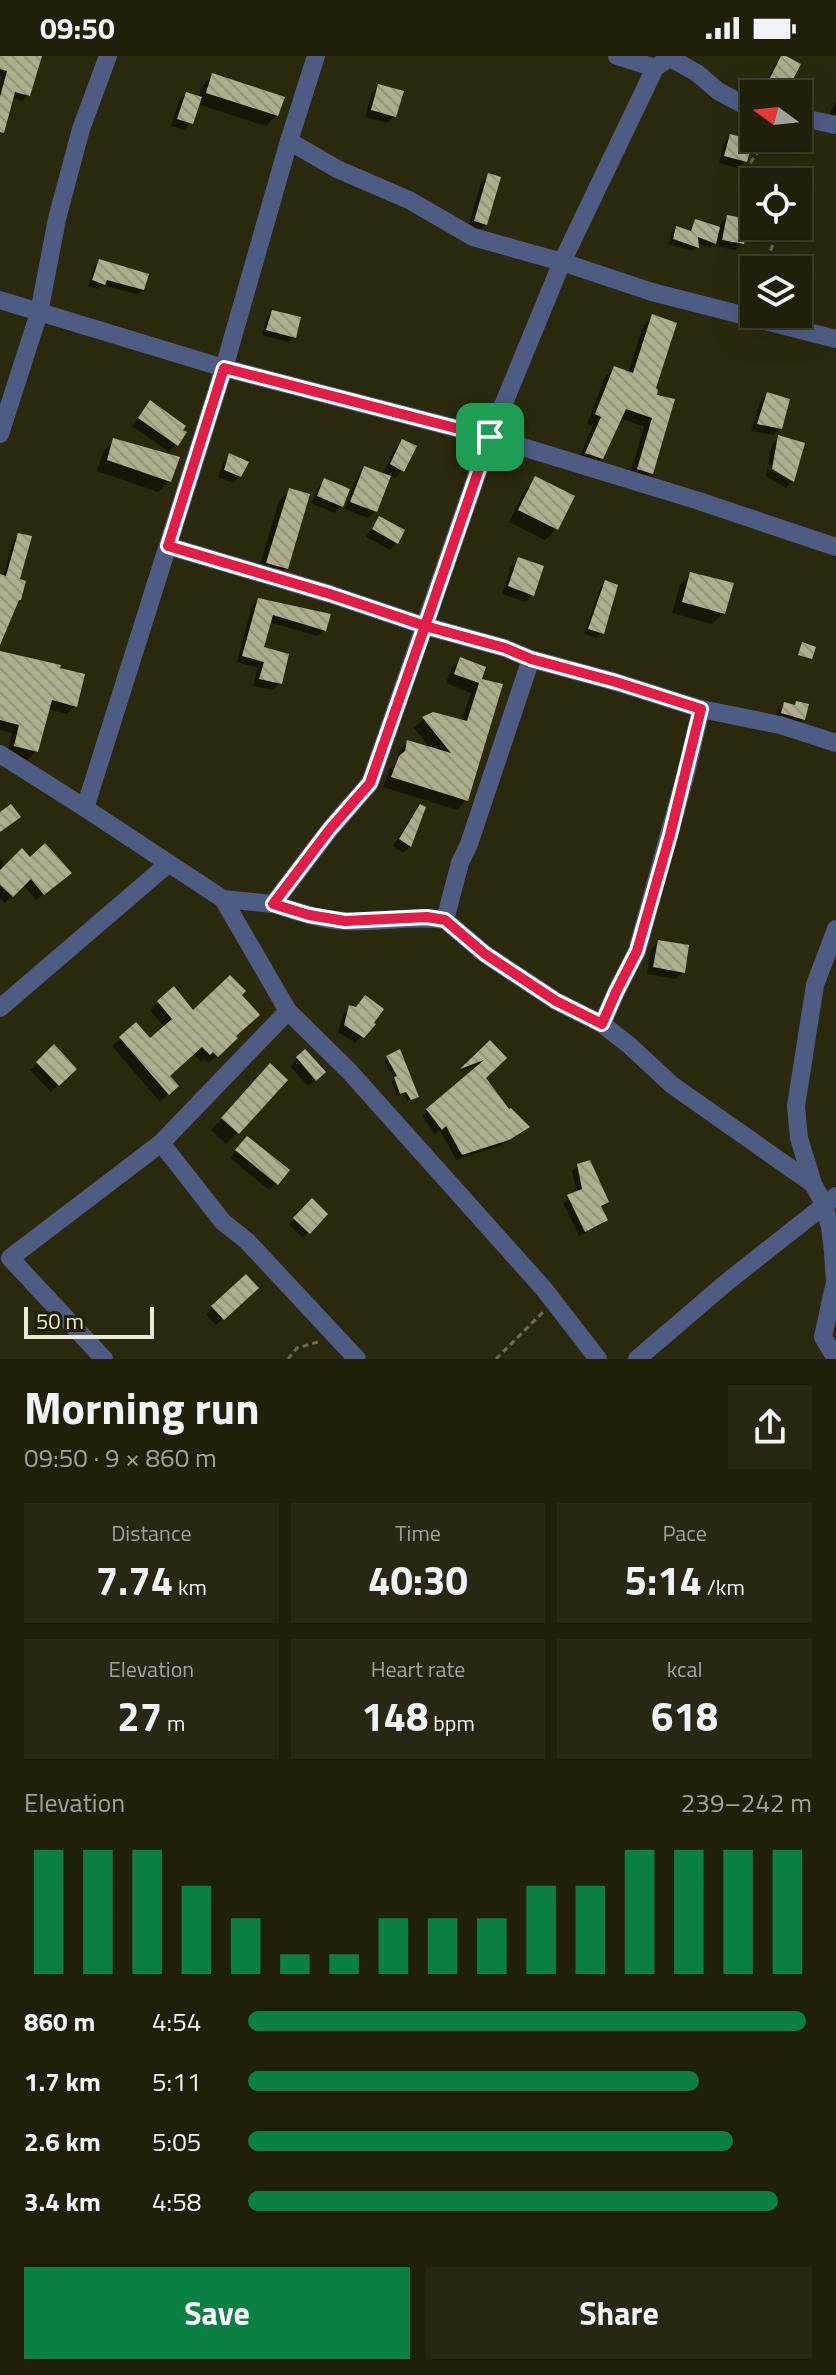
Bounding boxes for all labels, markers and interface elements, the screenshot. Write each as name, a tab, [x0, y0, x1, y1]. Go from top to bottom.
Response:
text: 09:50	[40, 5, 115, 51]
north arrow	[740, 80, 812, 152]
map controls	[740, 80, 812, 328]
button: locate	[740, 168, 812, 240]
button: layers	[740, 256, 812, 328]
pin	[456, 403, 524, 471]
icon: arrive	[468, 415, 512, 459]
scale bar	[24, 1303, 154, 1339]
text: 50 m	[36, 1304, 84, 1338]
text: Morning run	[24, 1374, 260, 1441]
button: share	[728, 1385, 812, 1469]
text: 09:50 · 9 × 860 m	[24, 1438, 217, 1477]
text: Distance	[111, 1516, 192, 1550]
text: Time	[395, 1516, 441, 1550]
text: Pace	[662, 1516, 707, 1550]
text: 7.74	[96, 1550, 173, 1611]
text: 40:30	[368, 1550, 468, 1611]
text: 5:14	[625, 1550, 702, 1611]
text: km	[173, 1570, 207, 1604]
text: /km	[702, 1570, 745, 1604]
text: Elevation	[109, 1652, 194, 1686]
text: Heart rate	[371, 1652, 465, 1686]
text: kcal	[667, 1652, 703, 1686]
text: 27	[117, 1686, 162, 1747]
text: 148	[361, 1686, 428, 1747]
text: 618	[651, 1686, 718, 1747]
text: m	[162, 1706, 185, 1740]
text: bpm	[428, 1706, 475, 1740]
text: Elevation	[24, 1783, 125, 1822]
text: 239–242 m	[681, 1783, 812, 1822]
text: 860 m	[24, 2002, 95, 2041]
text: 4:54	[152, 2002, 201, 2041]
text: 1.7 km	[24, 2062, 101, 2101]
text: 5:11	[152, 2062, 201, 2101]
text: 2.6 km	[24, 2122, 101, 2161]
text: 5:05	[152, 2122, 201, 2161]
text: 3.4 km	[24, 2182, 101, 2221]
text: 4:58	[152, 2182, 201, 2221]
button: Save	[24, 2267, 410, 2359]
button: Share	[426, 2267, 812, 2359]

